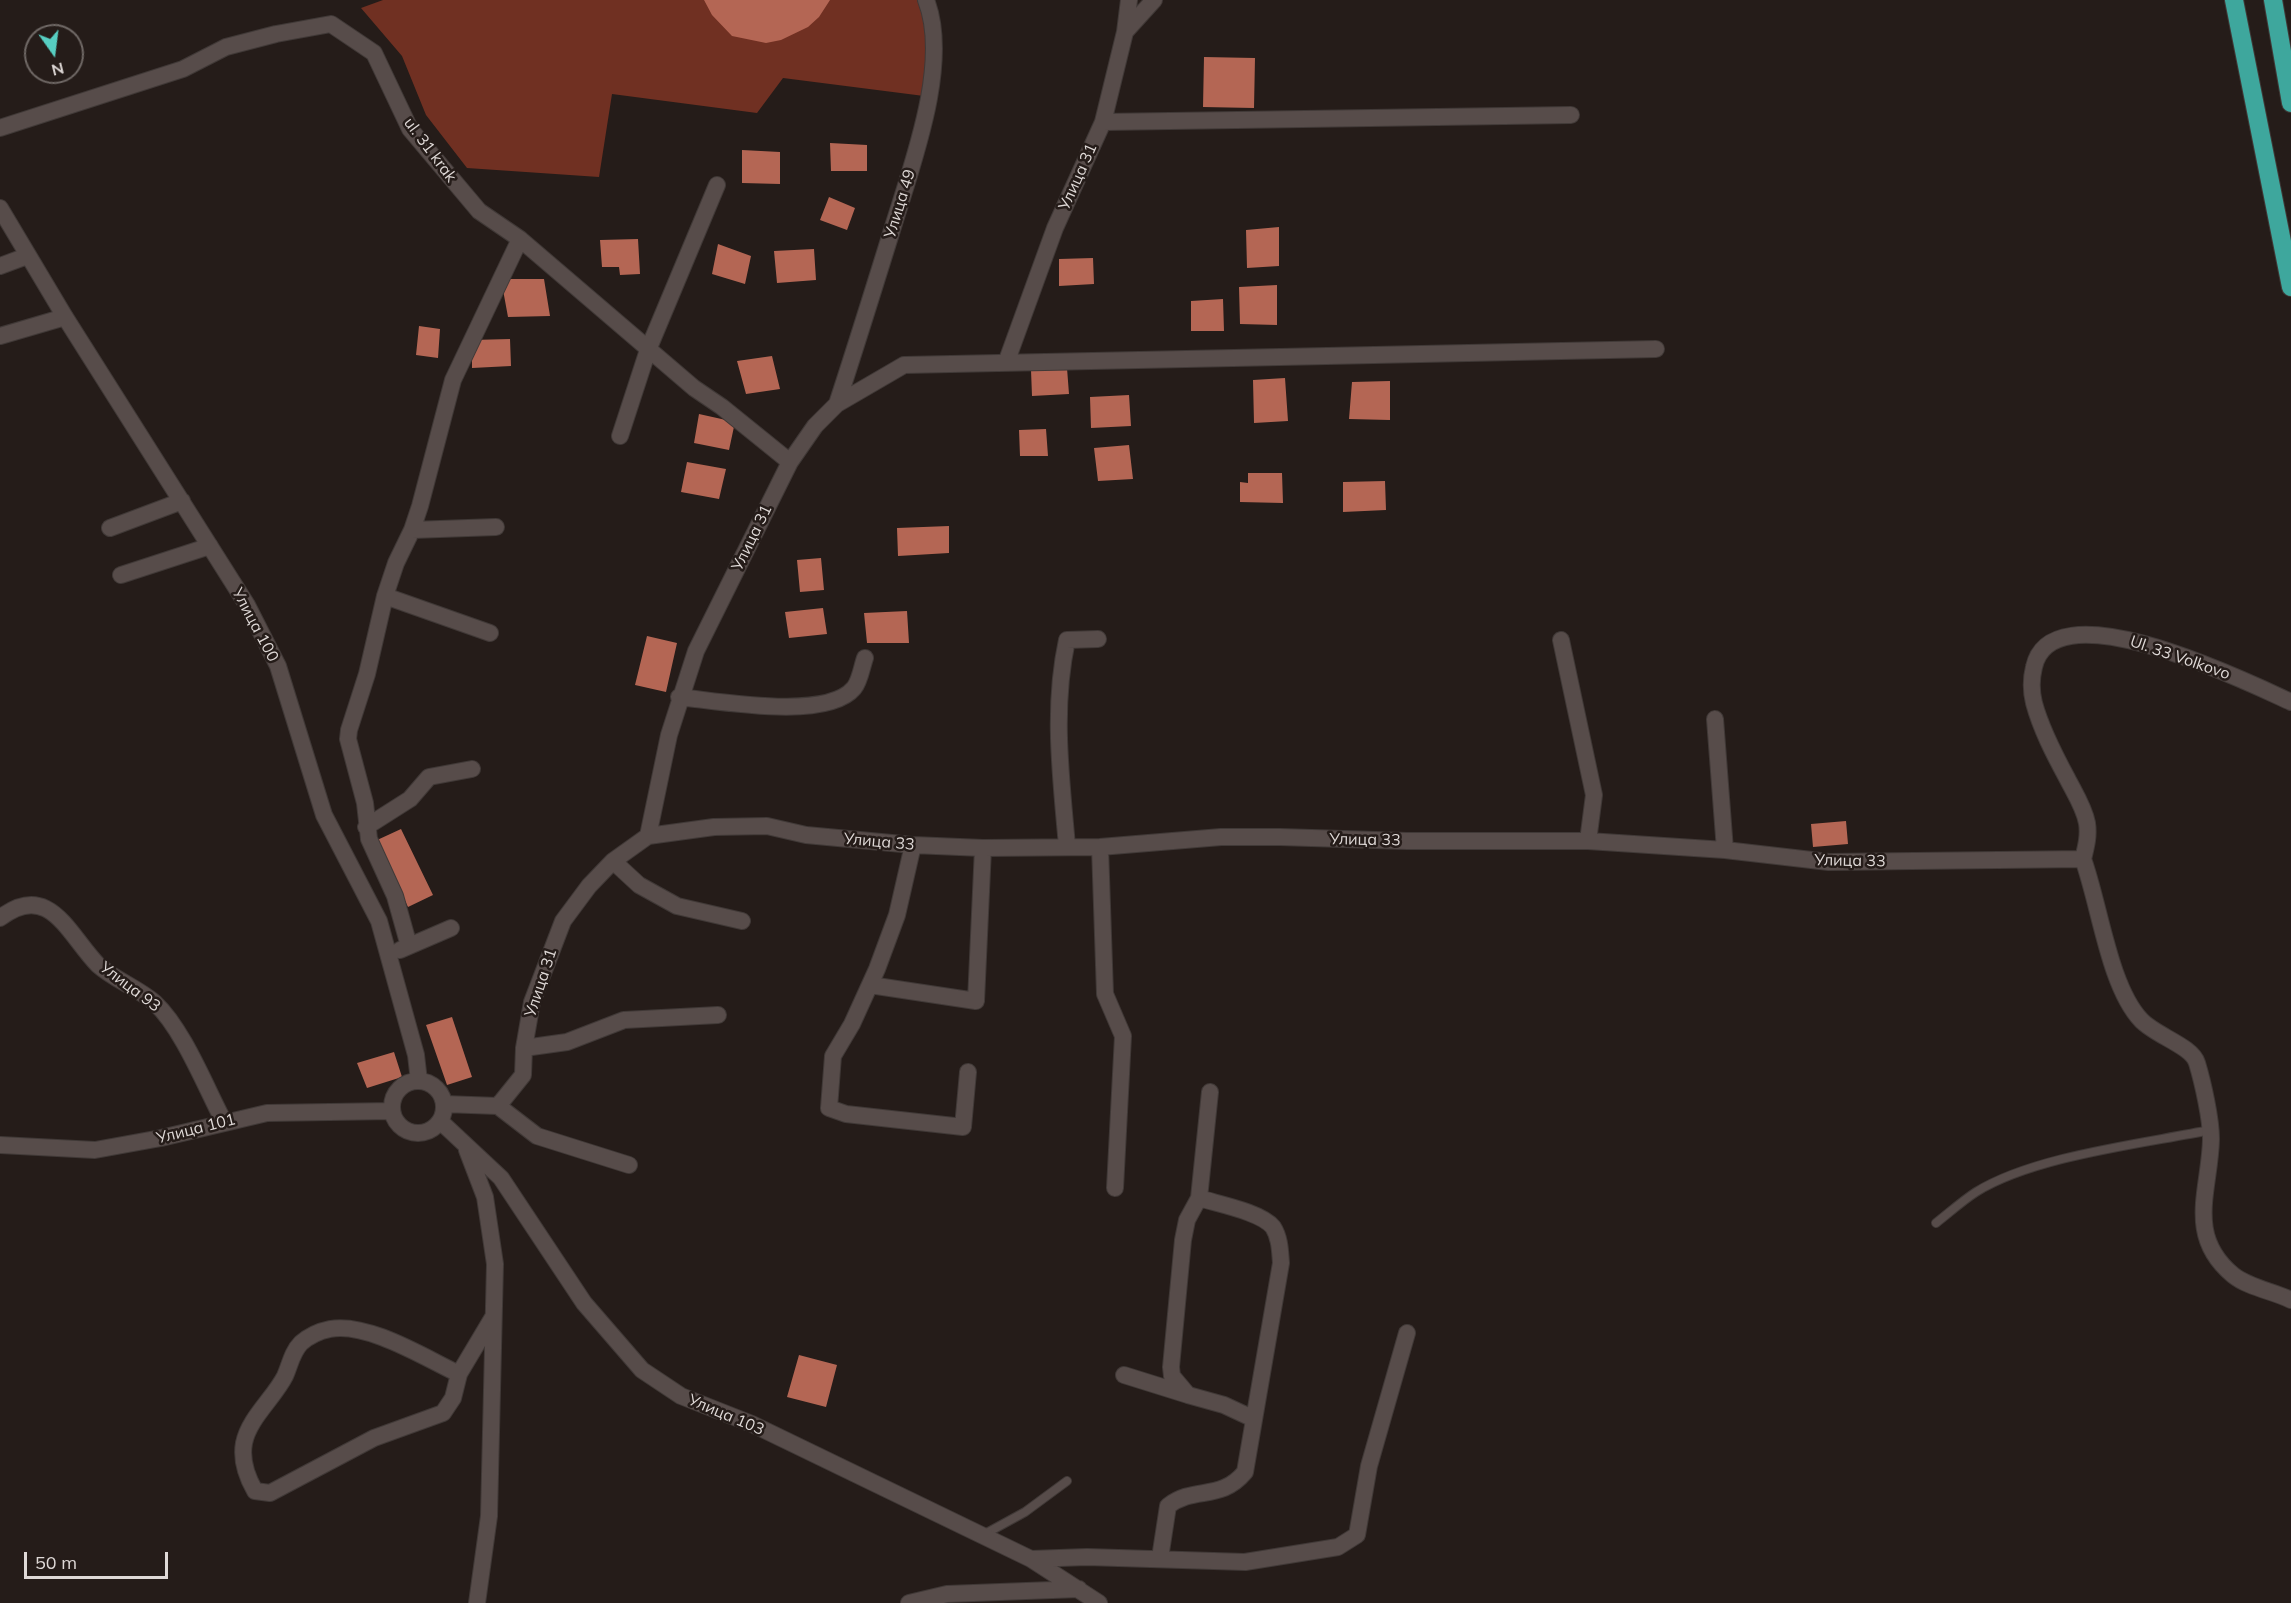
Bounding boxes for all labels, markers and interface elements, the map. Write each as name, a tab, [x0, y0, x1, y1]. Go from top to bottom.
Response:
north arrow	[24, 24, 84, 84]
text: N	[50, 58, 66, 81]
street label: ul. 31 krak	[399, 114, 461, 186]
street label: Улица 31	[1055, 141, 1101, 213]
street label: Улица 49	[880, 167, 920, 241]
street label: Улица 31	[728, 502, 776, 574]
street label: Улица 100	[228, 585, 282, 665]
street label: Ul. 33 Volkovo	[2128, 632, 2232, 684]
street label: Улица 33	[843, 829, 915, 855]
street label: Улица 33	[1329, 830, 1401, 850]
street label: Улица 33	[1814, 851, 1886, 871]
street label: Улица 31	[521, 946, 561, 1020]
street label: Улица 93	[96, 958, 164, 1016]
street label: Улица 101	[155, 1110, 237, 1148]
street label: Улица 103	[685, 1390, 767, 1440]
scale bar	[27, 1540, 171, 1578]
text: 50 m	[35, 1551, 77, 1574]

